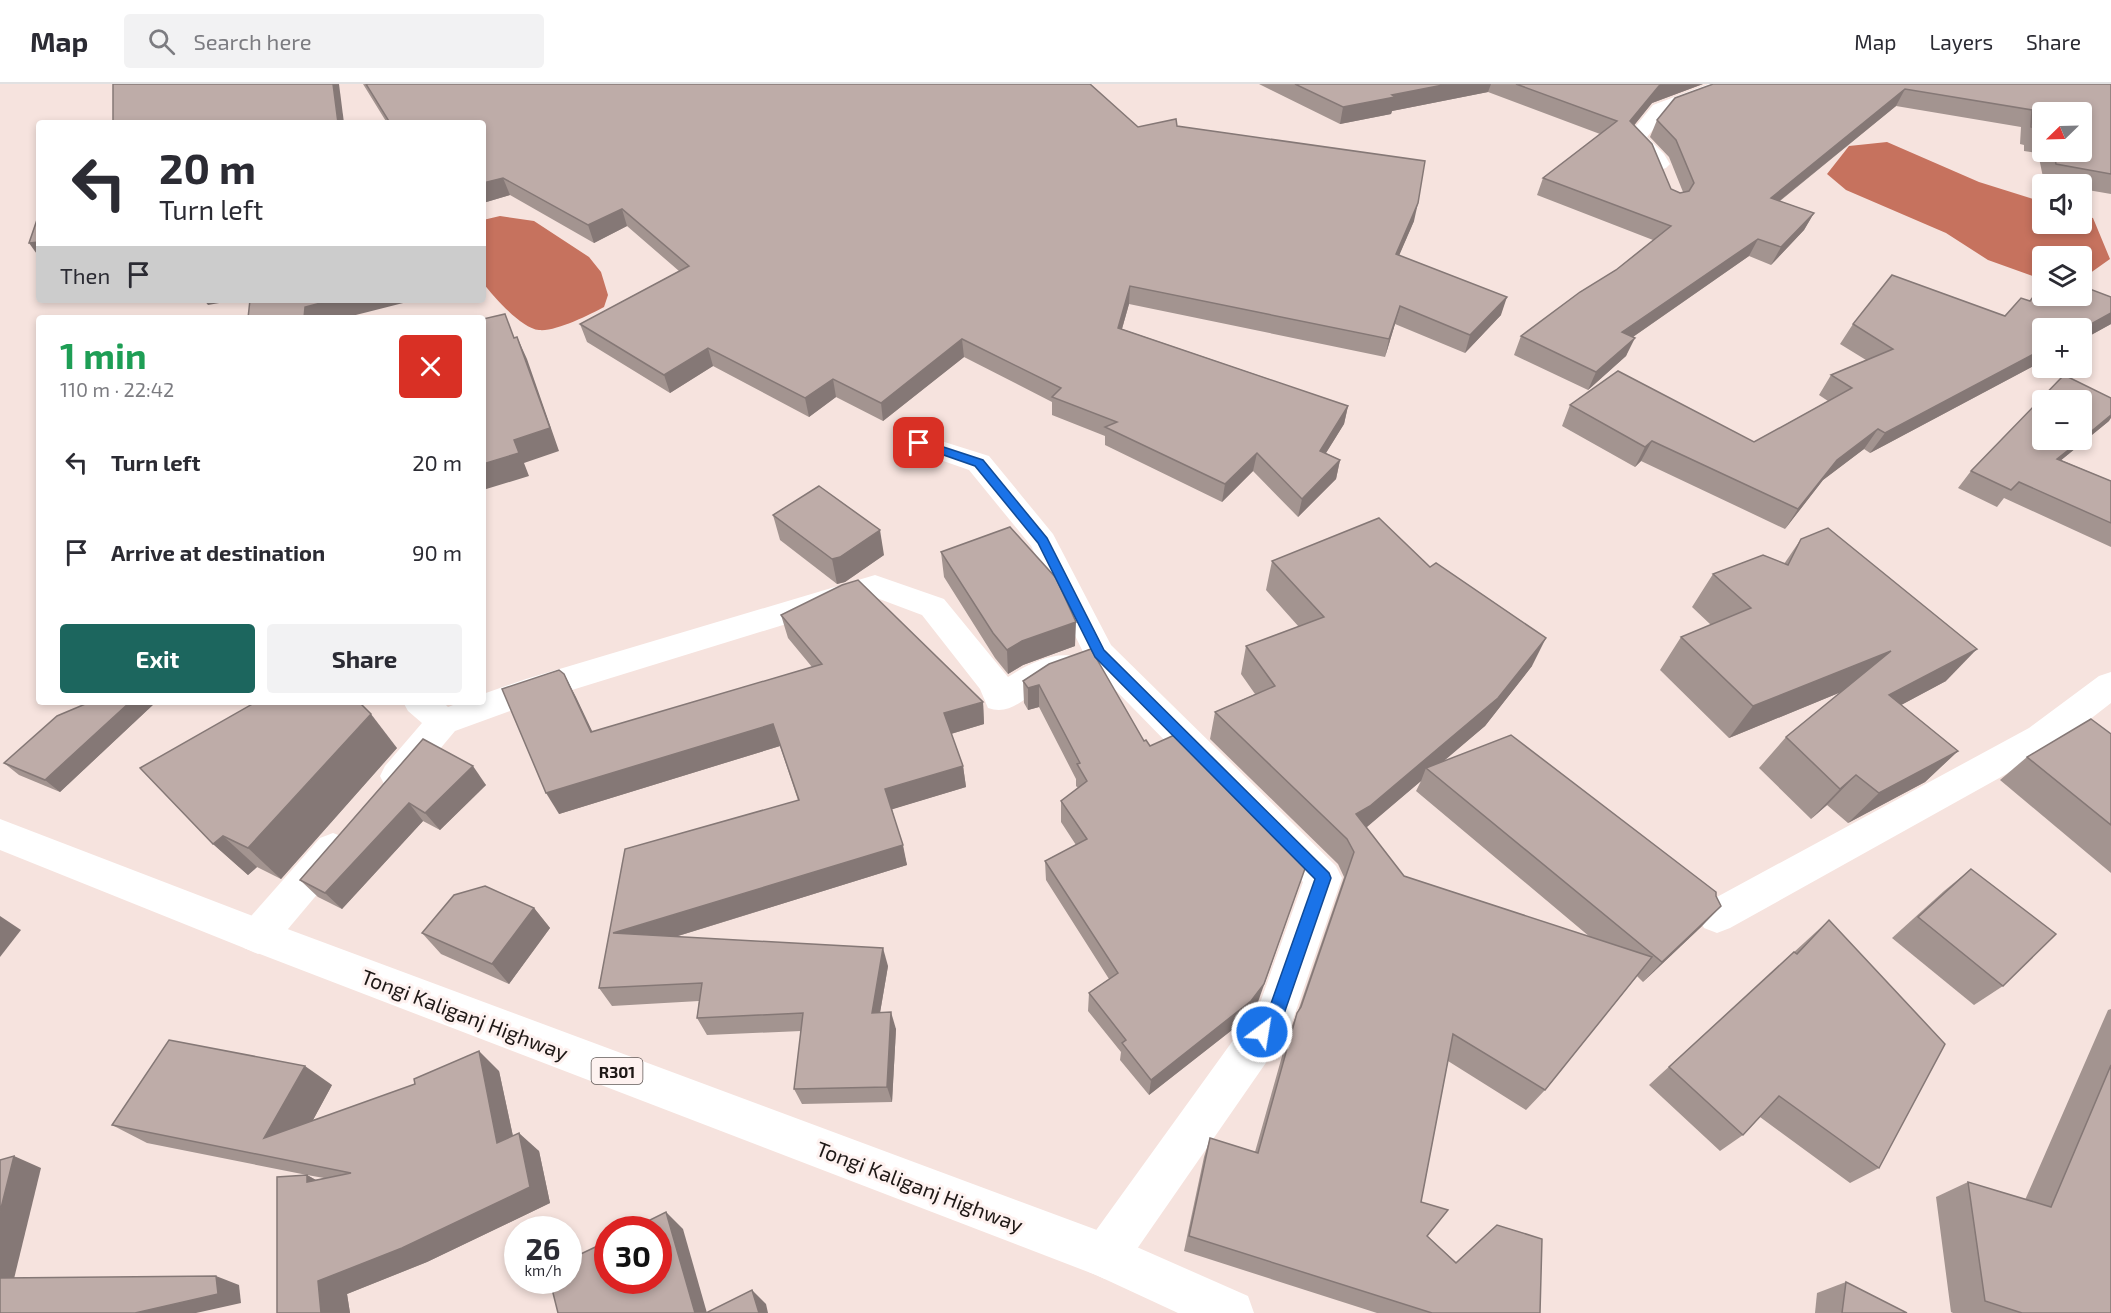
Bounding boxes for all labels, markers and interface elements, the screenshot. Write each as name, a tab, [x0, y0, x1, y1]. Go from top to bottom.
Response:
search box	[124, 14, 544, 68]
text: Map	[30, 24, 88, 58]
icon: search	[145, 25, 178, 58]
text: Search here	[193, 28, 312, 54]
text: Map	[1854, 29, 1896, 54]
text: Layers	[1929, 29, 1993, 54]
text: Share	[2026, 29, 2081, 54]
north arrow	[2032, 102, 2092, 162]
map controls	[2032, 102, 2092, 450]
text: 20 m	[159, 142, 256, 192]
icon: left	[60, 144, 138, 222]
button: sound	[2032, 174, 2092, 234]
text: Turn left	[159, 193, 263, 225]
button: layers	[2032, 246, 2092, 306]
icon: arrive	[122, 258, 155, 291]
text: Then	[60, 262, 110, 288]
button: +	[2032, 318, 2092, 378]
text: 1 min	[60, 333, 147, 376]
button: close	[399, 335, 462, 398]
text: 110 m · 22:42	[60, 377, 174, 401]
button: −	[2032, 390, 2092, 450]
pin	[893, 417, 944, 468]
icon: arrive	[902, 426, 935, 459]
icon: left	[60, 446, 93, 479]
text: Turn left	[111, 449, 200, 475]
text: 20 m	[412, 449, 462, 475]
icon: arrive	[60, 536, 93, 569]
text: Arrive at destination	[111, 539, 325, 565]
text: 90 m	[412, 539, 462, 565]
button: Exit	[60, 624, 255, 693]
button: Share	[267, 624, 462, 693]
street label: Tongi Kaliganj Highway	[358, 963, 572, 1066]
position arrow	[1230, 1000, 1294, 1064]
road number: R301	[592, 1058, 642, 1084]
street label: Tongi Kaliganj Highway	[813, 1135, 1027, 1238]
speed limit sign: 30	[594, 1216, 672, 1294]
text: 26	[525, 1230, 561, 1266]
text: km/h	[524, 1261, 562, 1279]

